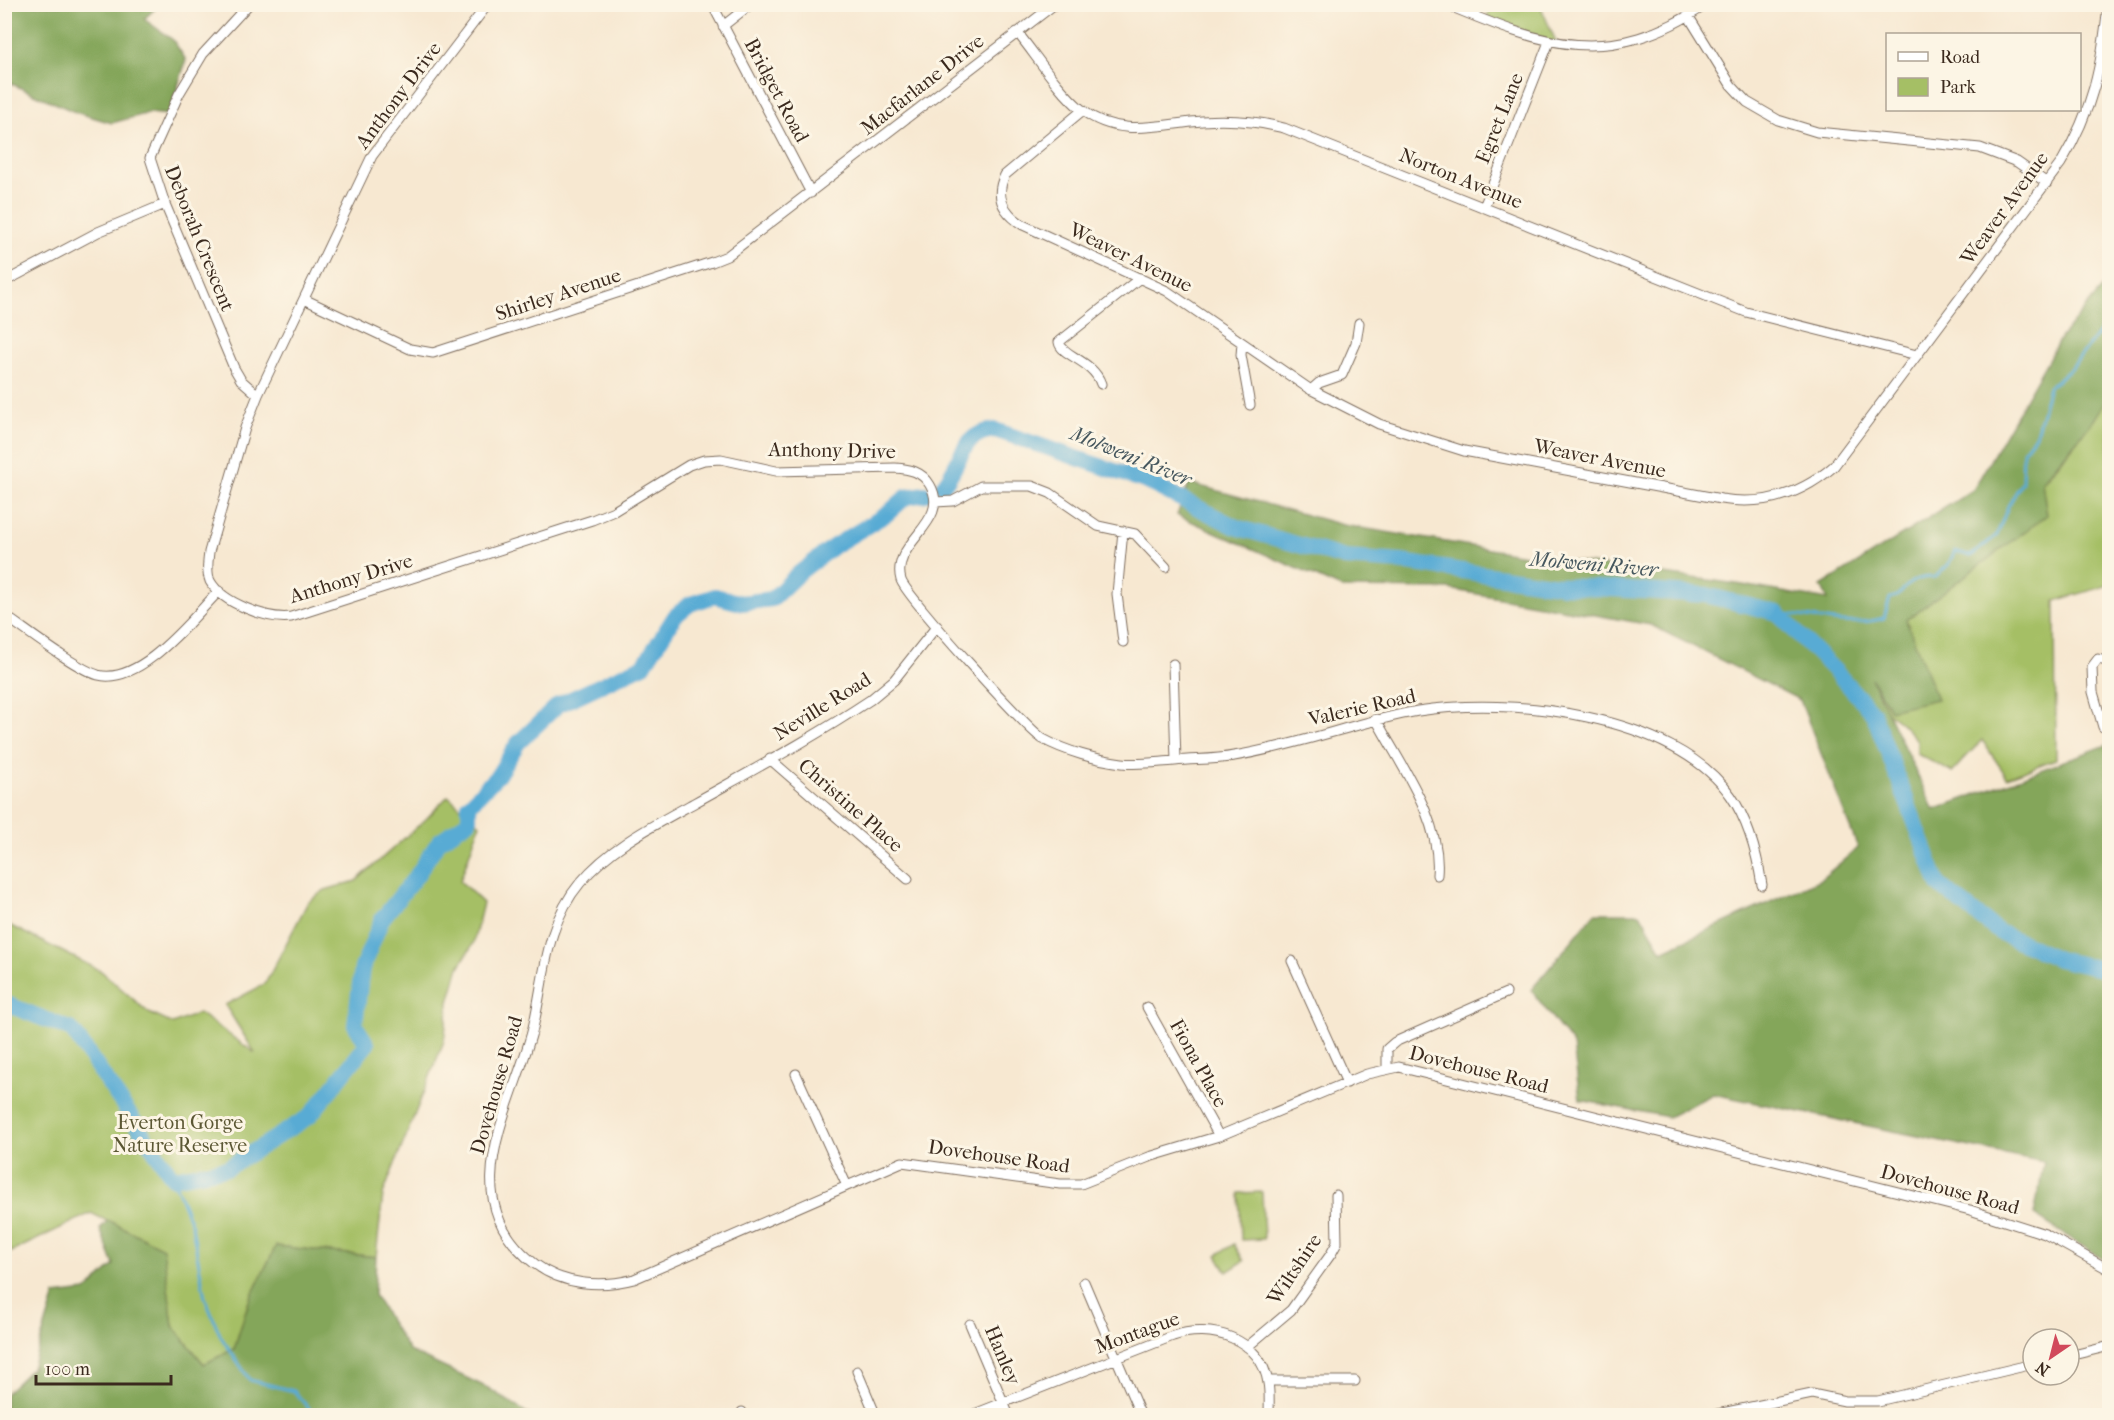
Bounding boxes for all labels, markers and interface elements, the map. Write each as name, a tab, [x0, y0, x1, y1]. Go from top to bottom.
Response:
street label: Macfarlane Drive	[856, 29, 989, 140]
legend	[1886, 33, 2081, 111]
street label: Bridget Road	[739, 34, 814, 147]
street label: Anthony Drive	[350, 37, 446, 154]
text: Road	[1940, 47, 1980, 68]
street label: Egret Lane	[1471, 70, 1528, 167]
text: Park	[1940, 77, 1977, 98]
street label: Norton Avenue	[1396, 143, 1526, 214]
street label: Weaver Avenue	[1955, 147, 2053, 270]
street label: Deborah Crescent	[160, 162, 239, 314]
street label: Weaver Avenue	[1065, 217, 1196, 297]
street label: Shirley Avenue	[493, 263, 624, 326]
water label: Molweni River	[1065, 420, 1196, 492]
street label: Weaver Avenue	[1531, 434, 1668, 483]
street label: Anthony Drive	[767, 438, 896, 463]
water label: Molweni River	[1527, 546, 1661, 582]
street label: Anthony Drive	[286, 549, 416, 608]
street label: Neville Road	[770, 667, 876, 745]
street label: Valerie Road	[1305, 684, 1419, 731]
street label: Christine Place	[794, 754, 908, 857]
street label: Dovehouse Road	[466, 1012, 528, 1157]
street label: Fiona Place	[1165, 1015, 1232, 1111]
street label: Dovehouse Road	[1407, 1041, 1552, 1098]
park label: Everton Gorge Nature Reserve	[113, 1111, 247, 1157]
street label: Dovehouse Road	[927, 1135, 1072, 1178]
street label: Dovehouse Road	[1878, 1160, 2023, 1219]
street label: Wiltshire	[1262, 1229, 1327, 1310]
street label: Montague	[1092, 1307, 1183, 1358]
street label: Hanley	[980, 1322, 1026, 1390]
north arrow	[2021, 1327, 2081, 1387]
scale bar	[36, 1348, 171, 1386]
text: N	[2032, 1357, 2053, 1380]
text: 100 m	[45, 1359, 90, 1380]

